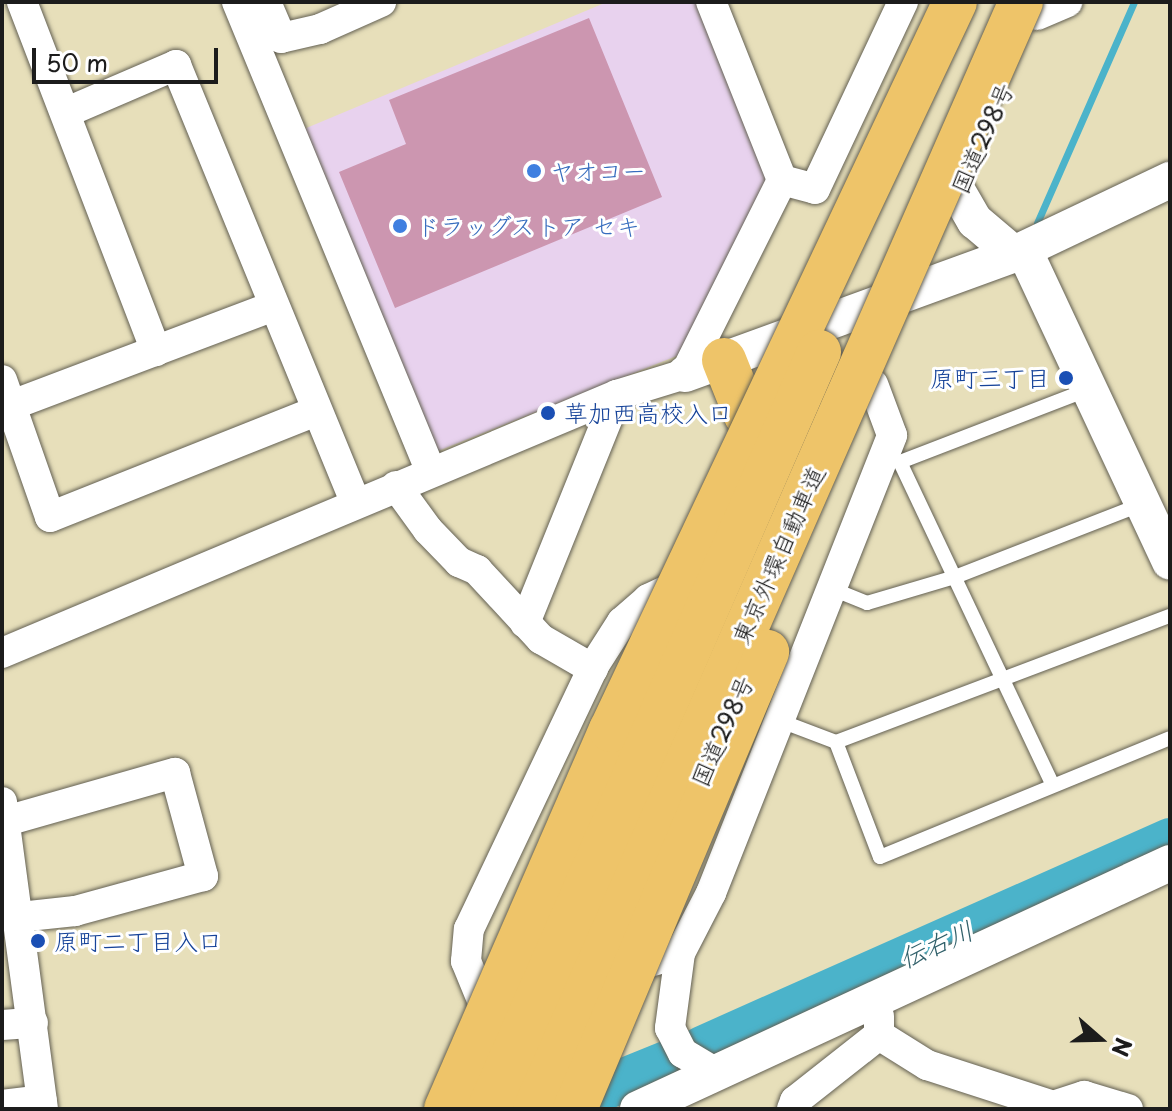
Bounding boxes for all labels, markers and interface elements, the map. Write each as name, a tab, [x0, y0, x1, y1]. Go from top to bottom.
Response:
scale bar	[36, 32, 222, 82]
text: 50 m	[46, 44, 108, 80]
street label: 国道298号	[945, 78, 1019, 198]
place label: ヤオコー	[550, 157, 646, 185]
marker: ヤオコー	[525, 162, 543, 180]
place label: ドラッグストア セキ	[416, 212, 640, 240]
marker: ドラッグストア セキ	[391, 217, 409, 235]
place label: 原町三丁目	[930, 364, 1050, 392]
marker: 原町三丁目	[1057, 369, 1075, 387]
place label: 草加西高校入口	[564, 399, 732, 427]
marker: 草加西高校入口	[539, 404, 557, 422]
street label: 東京外環自動車道	[726, 461, 830, 649]
street label: 国道298号	[685, 671, 759, 791]
water label: 伝右川	[894, 914, 978, 974]
place label: 原町二丁目入口	[54, 927, 222, 955]
marker: 原町二丁目入口	[29, 932, 47, 950]
north arrow	[1060, 999, 1140, 1079]
text: N	[1105, 1034, 1142, 1061]

